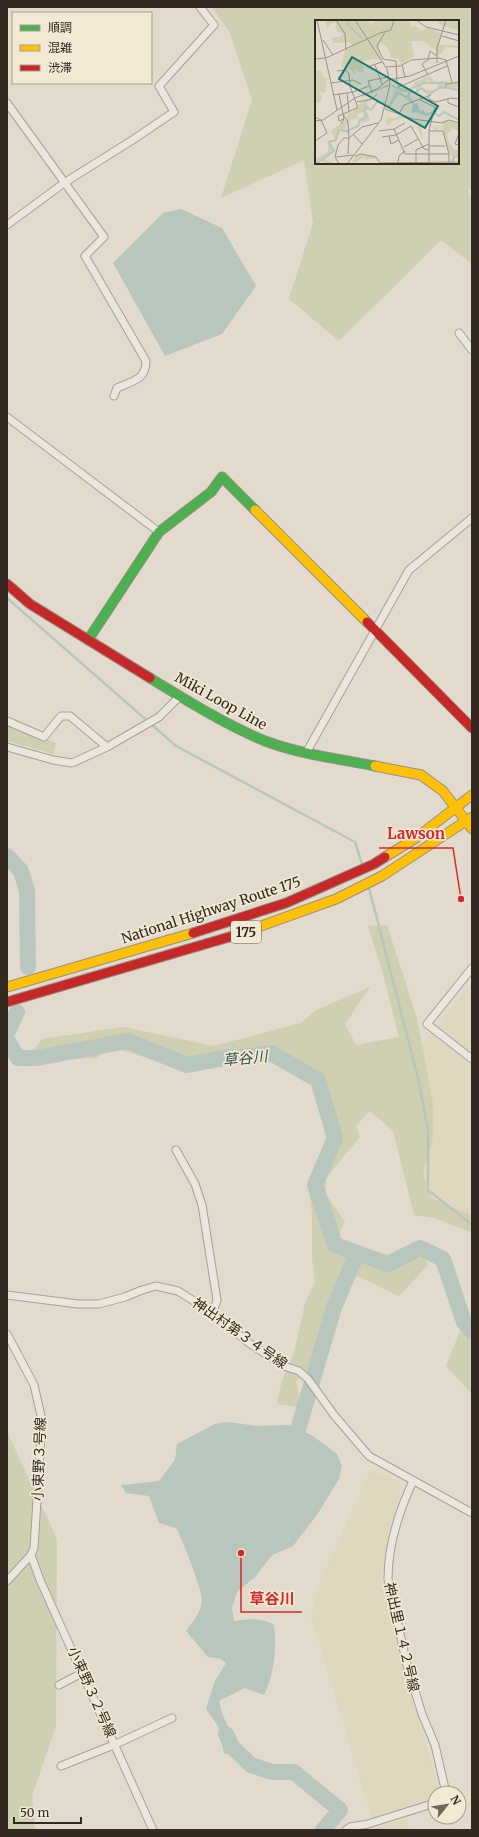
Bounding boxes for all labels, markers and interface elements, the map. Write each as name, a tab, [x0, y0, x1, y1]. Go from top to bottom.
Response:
legend	[12, 12, 152, 84]
text: 順調	[48, 20, 72, 35]
inset map	[315, 20, 459, 164]
text: 混雑	[48, 40, 72, 55]
text: 渋滞	[48, 60, 72, 75]
street label: Miki Loop Line	[172, 668, 270, 734]
callout: Lawson	[379, 821, 453, 848]
text: Lawson	[387, 824, 445, 843]
street label: National Highway Route 175	[119, 873, 303, 947]
road number: 175	[231, 921, 261, 943]
water label: 草谷川	[222, 1046, 270, 1070]
street label: 神出村第３４号線	[189, 1294, 291, 1372]
street label: 小束野３号線	[29, 1417, 49, 1501]
street label: 神出里１４２号線	[381, 1580, 423, 1694]
callout: 草谷川	[241, 1585, 302, 1612]
text: 草谷川	[249, 1589, 295, 1608]
street label: 小束野３２号線	[64, 1644, 120, 1740]
north arrow	[427, 1785, 467, 1825]
text: N	[447, 1793, 464, 1808]
scale bar	[14, 1799, 81, 1825]
text: 50 m	[20, 1805, 49, 1820]

